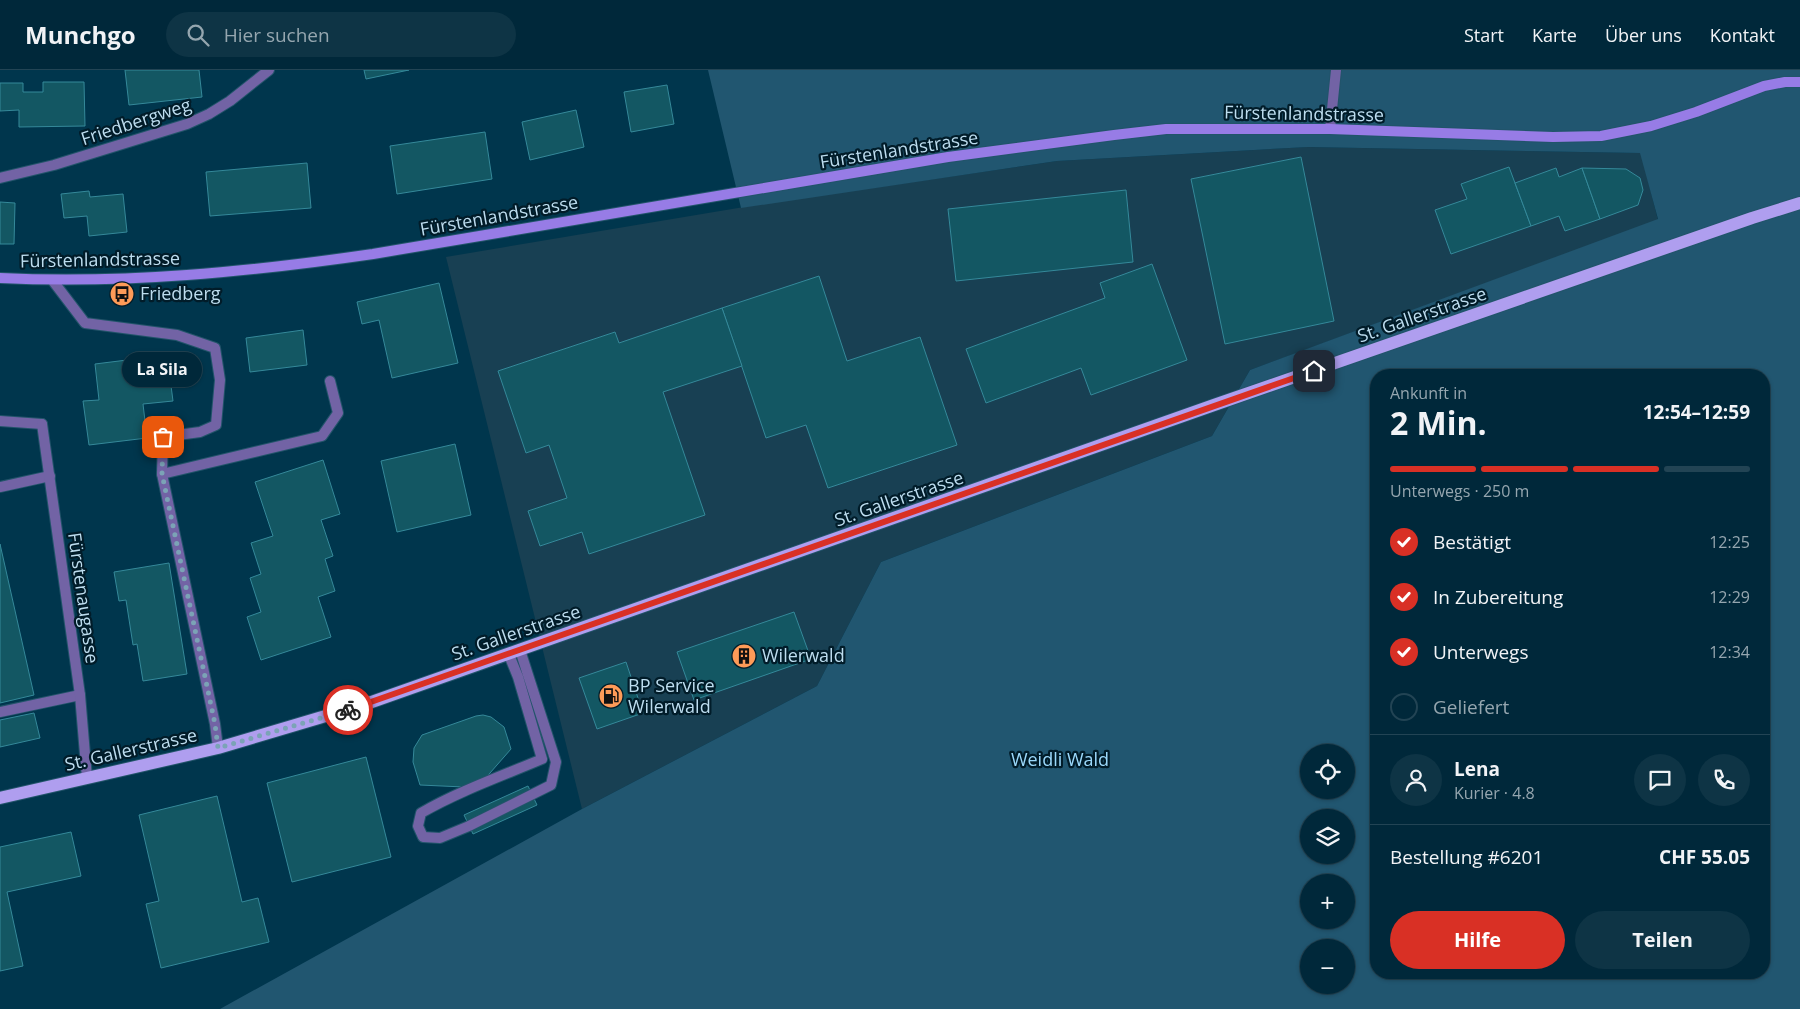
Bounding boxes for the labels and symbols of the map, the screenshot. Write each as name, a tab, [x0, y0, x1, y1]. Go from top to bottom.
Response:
street label: Friedbergweg	[78, 92, 194, 150]
street label: Fürstenlandstrasse	[1224, 100, 1384, 126]
street label: Fürstenlandstrasse	[818, 125, 980, 173]
street label: Fürstenlandstrasse	[418, 189, 580, 241]
street label: Fürstenlandstrasse	[20, 246, 180, 272]
bus stop icon: Friedberg	[109, 281, 135, 307]
place label: Friedberg	[140, 281, 221, 305]
street label: St. Gallerstrasse	[1354, 281, 1489, 347]
pin	[1293, 350, 1335, 392]
callout: La Sila	[123, 352, 203, 387]
pin	[142, 416, 184, 458]
street label: St. Gallerstrasse	[831, 465, 966, 531]
street label: Fürstenaugasse	[63, 531, 105, 665]
street label: St. Gallerstrasse	[448, 599, 583, 665]
building icon: Wilerwald	[731, 643, 757, 669]
place label: Wilerwald	[762, 643, 845, 667]
place label: BP Service Wilerwald	[628, 673, 715, 718]
fuel station icon: BP Service Wilerwald	[598, 683, 624, 709]
courier	[323, 685, 373, 735]
street label: St. Gallerstrasse	[62, 722, 199, 776]
park label: Weidli Wald	[1011, 747, 1109, 771]

